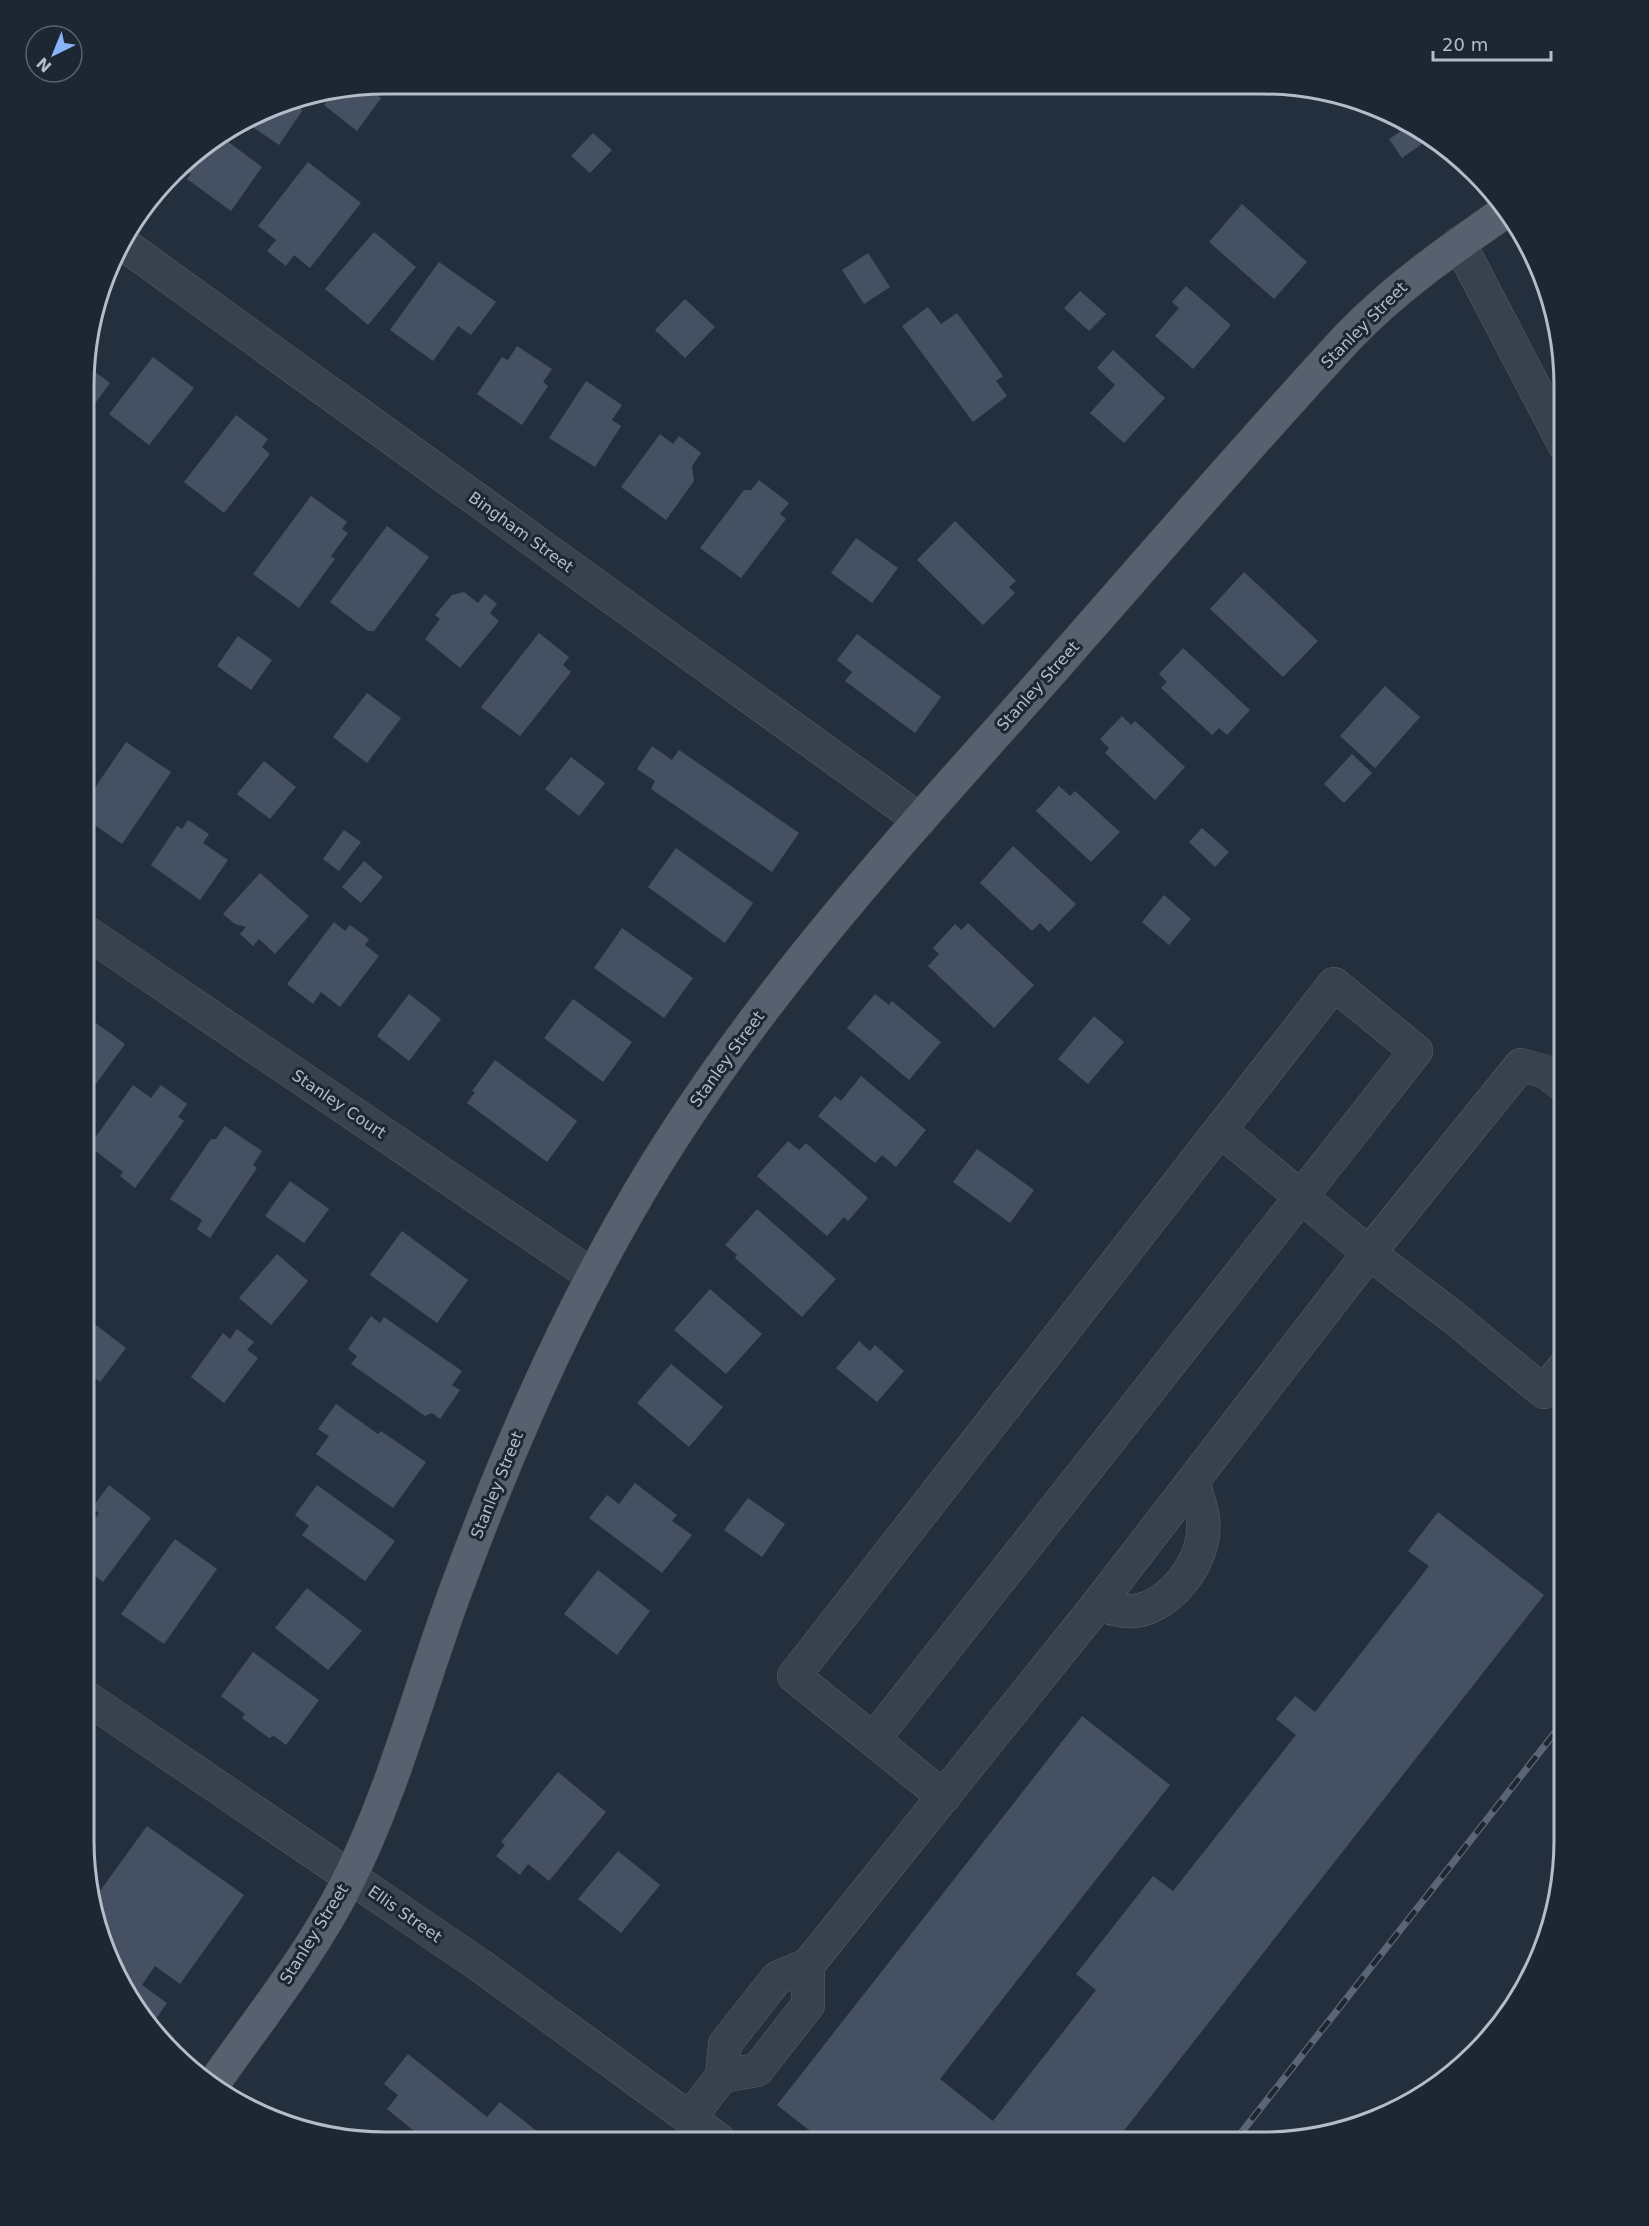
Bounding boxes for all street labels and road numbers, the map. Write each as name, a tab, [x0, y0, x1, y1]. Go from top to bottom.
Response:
street label: Stanley Street	[1317, 278, 1411, 372]
street label: Bingham Street	[465, 488, 577, 576]
street label: Stanley Street	[993, 637, 1083, 735]
street label: Stanley Street	[686, 1007, 768, 1111]
street label: Stanley Court	[288, 1066, 390, 1142]
street label: Stanley Street	[467, 1429, 527, 1541]
street label: Stanley Street	[276, 1881, 352, 1987]
street label: Ellis Street	[365, 1882, 445, 1946]

